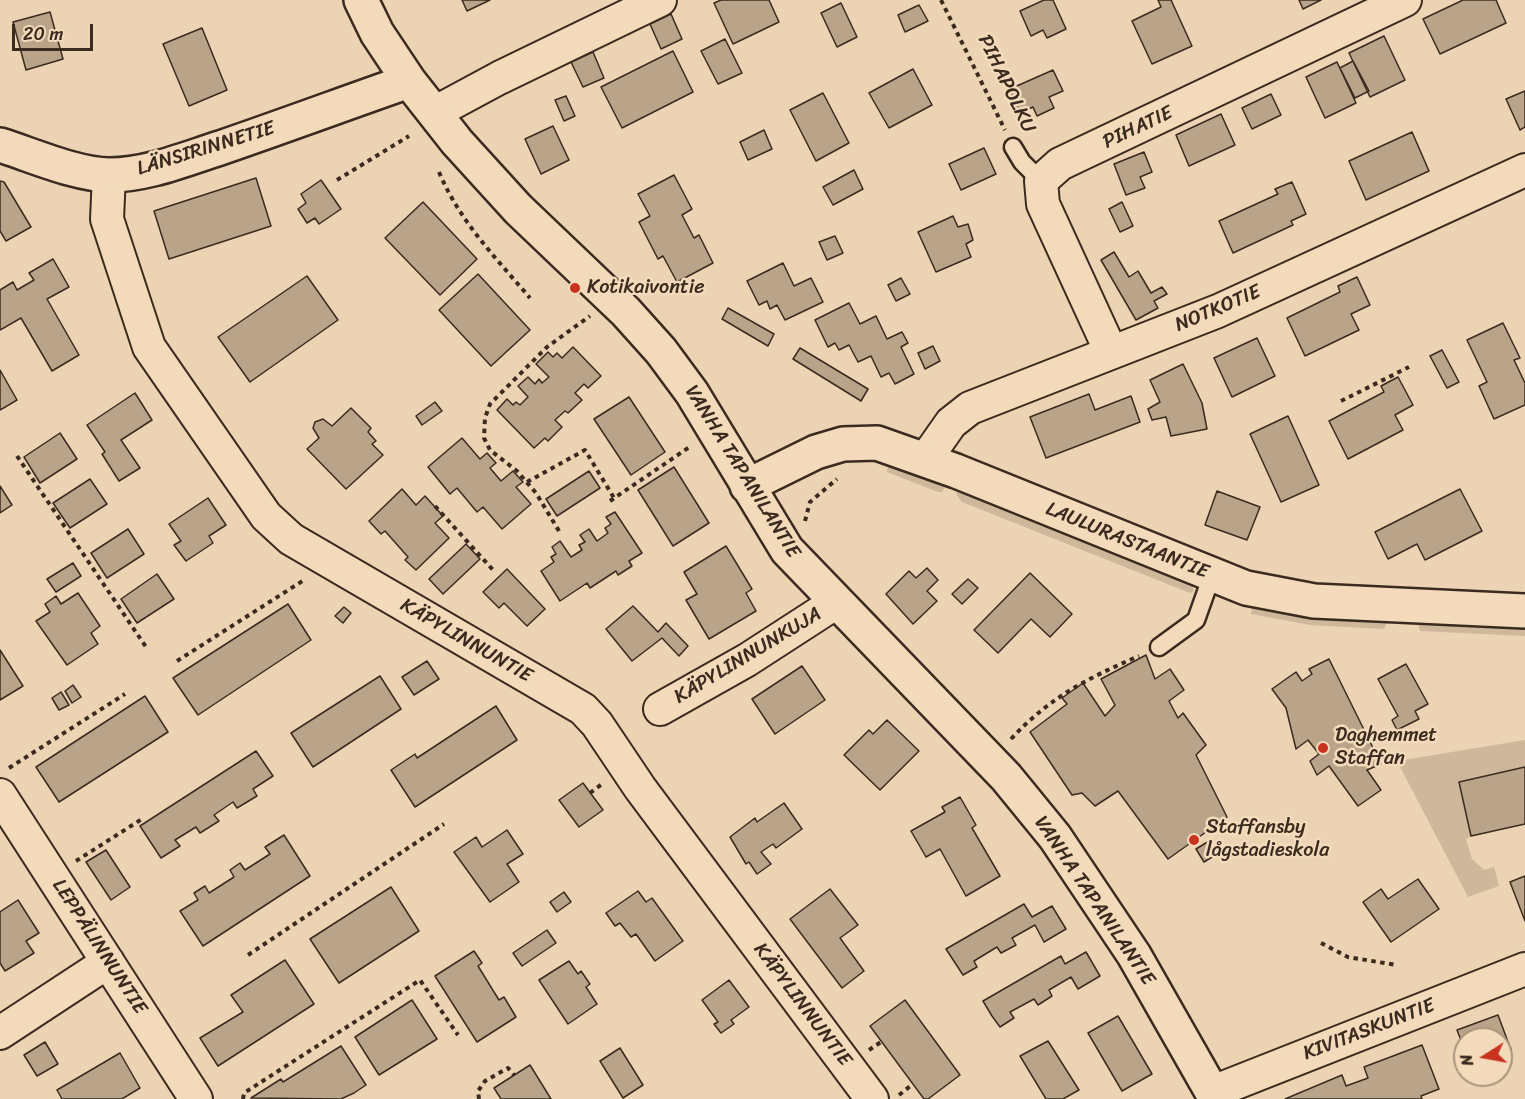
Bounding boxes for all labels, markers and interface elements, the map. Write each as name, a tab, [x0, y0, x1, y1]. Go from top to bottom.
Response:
scale bar	[15, 12, 96, 50]
text: 20 m	[23, 18, 63, 50]
street label: PIHAPOLKU	[972, 31, 1040, 137]
street label: PIHATIE	[1099, 101, 1177, 155]
street label: LÄNSIRINNETIE	[134, 117, 278, 181]
place label: Kotikaivontie	[587, 276, 705, 300]
street label: NOTKOTIE	[1172, 280, 1264, 338]
marker: Kotikaivontie	[568, 281, 582, 295]
street label: VANHA TAPANILANTIE	[679, 381, 805, 563]
street label: LAULURASTAANTIE	[1042, 497, 1212, 585]
street label: KÄPYLINNUNTIE	[396, 594, 536, 688]
street label: KÄPYLINNUNKUJA	[670, 603, 826, 709]
place label: Daghemmet Staffan	[1335, 724, 1437, 771]
marker: Daghemmet Staffan	[1316, 741, 1330, 755]
street label: VANHA TAPANILANTIE	[1028, 812, 1160, 990]
place label: Staffansby lågstadieskola	[1206, 816, 1329, 863]
marker: Staffansby lågstadieskola	[1187, 833, 1201, 847]
street label: LEPPÄLINNUNTIE	[46, 875, 152, 1019]
street label: KÄPYLINNUNTIE	[748, 939, 856, 1071]
street label: KIVITASKUNTIE	[1300, 994, 1438, 1066]
north arrow	[1453, 1027, 1513, 1087]
text: N	[1452, 1052, 1482, 1068]

